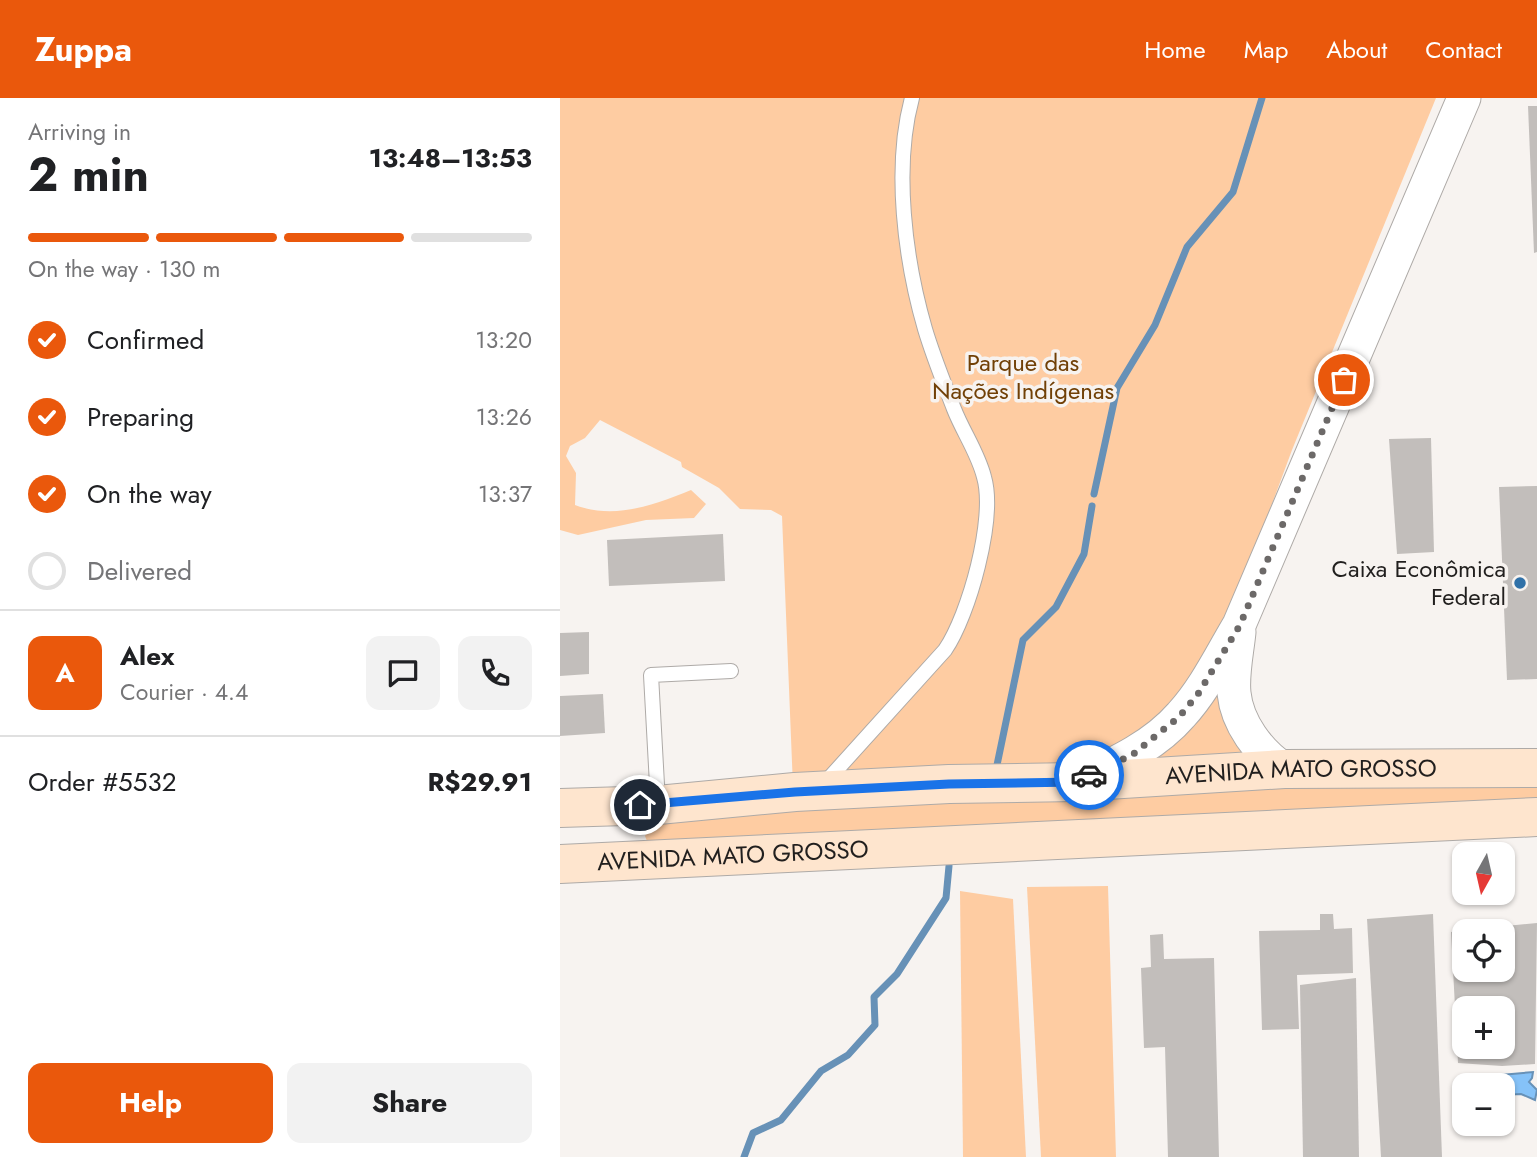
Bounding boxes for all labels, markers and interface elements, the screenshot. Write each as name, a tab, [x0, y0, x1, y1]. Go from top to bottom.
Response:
text: Zuppa	[35, 26, 132, 73]
text: Home	[1144, 32, 1206, 67]
text: Map	[1244, 32, 1288, 67]
text: About	[1326, 32, 1387, 67]
text: Contact	[1425, 32, 1502, 67]
text: Arriving in	[28, 115, 131, 149]
text: 13:48–13:53	[369, 139, 532, 177]
text: 2 min	[28, 142, 149, 208]
text: On the way · 130 m	[28, 252, 220, 286]
icon: check	[28, 321, 66, 359]
text: Confirmed	[87, 321, 204, 359]
text: 13:20	[475, 323, 532, 357]
park label: Parque das Nações Indígenas	[932, 345, 1114, 408]
pin	[1314, 350, 1374, 410]
icon: bag	[1325, 361, 1363, 399]
icon: check	[28, 398, 66, 436]
text: Preparing	[87, 398, 194, 436]
text: 13:26	[476, 400, 532, 434]
icon: check	[28, 475, 66, 513]
text: On the way	[87, 475, 212, 513]
text: 13:37	[478, 477, 532, 511]
place label: Caixa Econômica Federal	[1331, 551, 1506, 614]
text: Delivered	[87, 552, 192, 590]
marker: Caixa Econômica Federal	[1512, 575, 1528, 591]
button: chat	[366, 636, 440, 710]
button: phone	[458, 636, 532, 710]
text: Alex	[120, 637, 174, 675]
text: A	[55, 654, 75, 692]
text: Courier · 4.4	[120, 675, 248, 709]
courier	[1054, 740, 1124, 810]
street label: AVENIDA MATO GROSSO	[1164, 750, 1437, 793]
icon: car	[1070, 756, 1108, 794]
text: Order #5532	[28, 763, 176, 801]
text: R$29.91	[427, 763, 532, 801]
pin	[610, 775, 670, 835]
icon: home	[621, 786, 659, 824]
street label: AVENIDA MATO GROSSO	[596, 831, 869, 879]
north arrow	[1452, 842, 1516, 905]
map controls	[1452, 842, 1515, 1136]
button: locate	[1452, 919, 1515, 982]
button: +	[1452, 996, 1515, 1059]
button: Help	[28, 1063, 273, 1143]
button: Share	[287, 1063, 532, 1143]
button: −	[1452, 1073, 1515, 1136]

